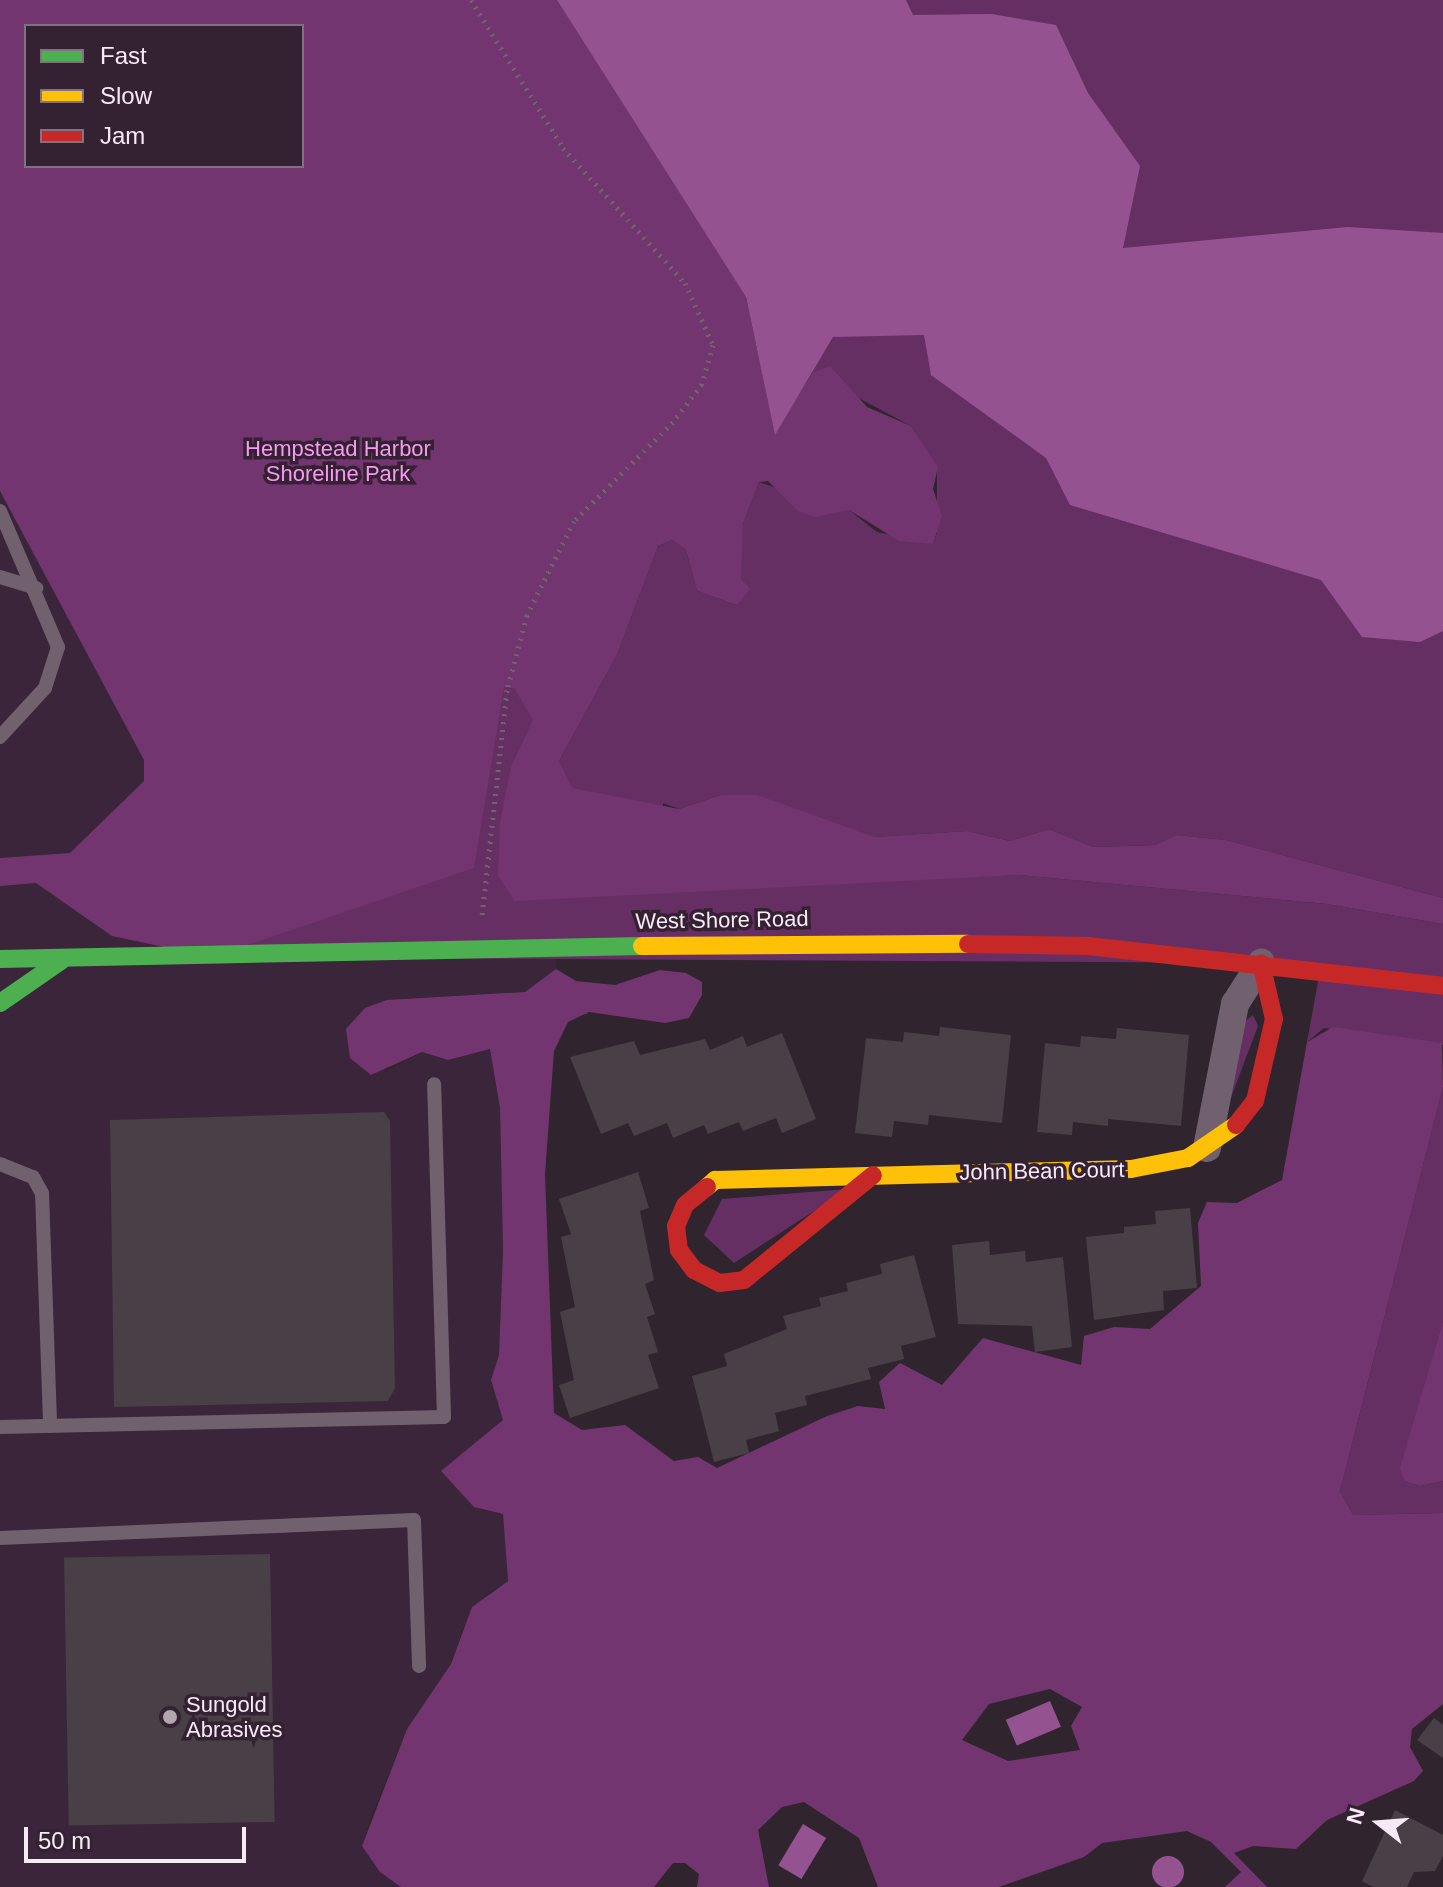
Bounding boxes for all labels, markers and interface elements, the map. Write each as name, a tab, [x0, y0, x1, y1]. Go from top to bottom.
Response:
legend	[24, 24, 304, 168]
text: Fast	[100, 42, 147, 69]
text: Slow	[100, 82, 152, 109]
text: Jam	[100, 122, 145, 149]
park label: Hempstead Harbor Shoreline Park	[245, 435, 431, 486]
street label: West Shore Road	[635, 905, 809, 935]
street label: John Bean Court	[959, 1156, 1125, 1186]
place label: Sungold Abrasives	[186, 1691, 283, 1742]
marker: Sungold Abrasives	[161, 1708, 179, 1726]
north arrow	[1339, 1783, 1419, 1863]
text: N	[1341, 1805, 1370, 1827]
scale bar	[28, 1811, 250, 1861]
text: 50 m	[38, 1827, 91, 1854]

